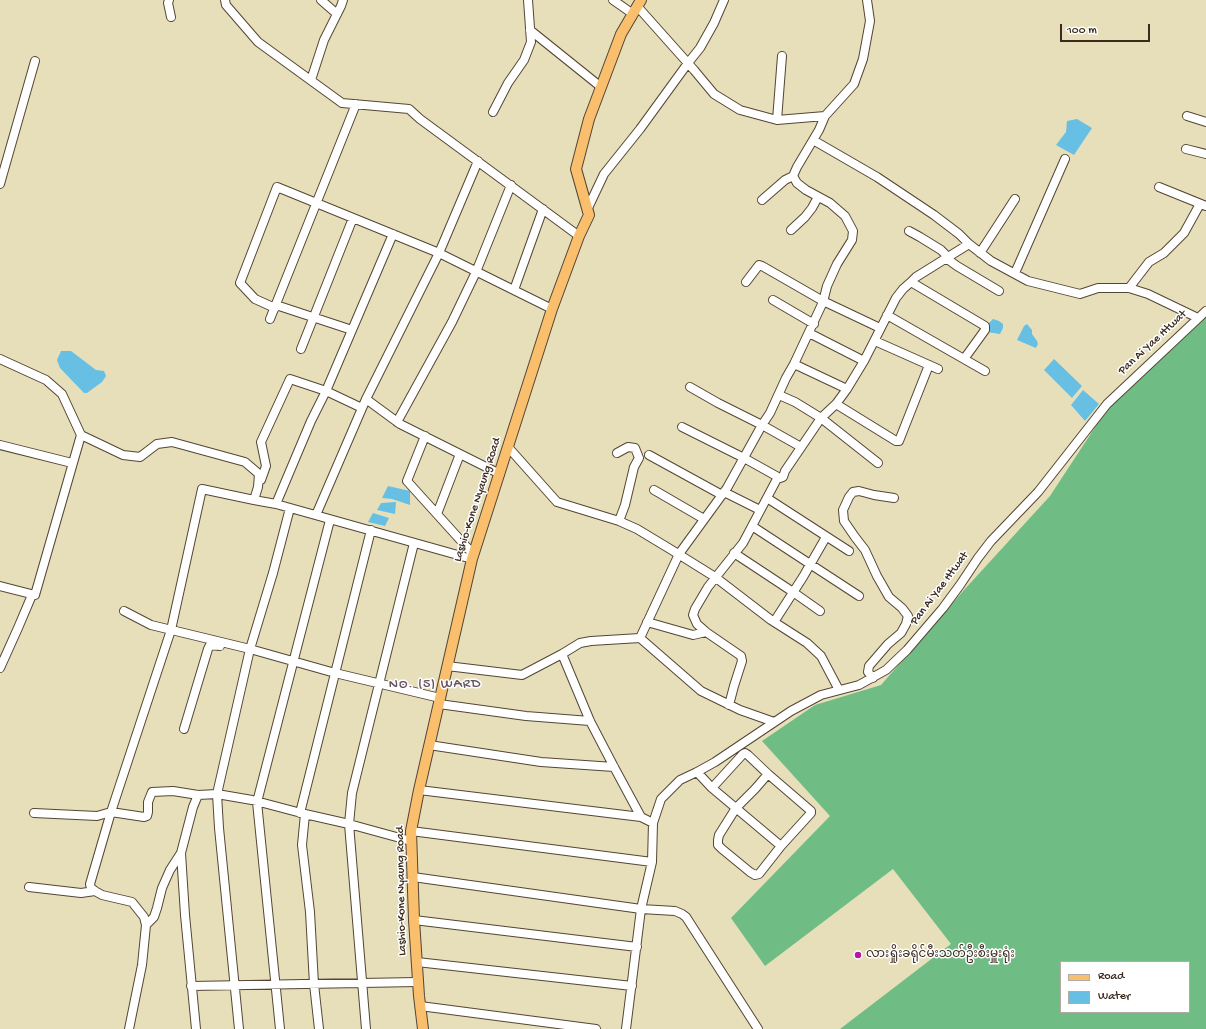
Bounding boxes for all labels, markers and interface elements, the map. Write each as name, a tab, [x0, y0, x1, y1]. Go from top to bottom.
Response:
scale bar	[1062, 16, 1152, 42]
text: 100 m	[1067, 24, 1097, 38]
street label: Pan Ai Yae Htwat	[1116, 308, 1190, 378]
street label: Lashio-Kone Nyaung Road	[451, 436, 505, 564]
street label: Pan Ai Yae Htwat	[908, 549, 972, 629]
district label: NO. (5) WARD	[389, 677, 481, 693]
street label: Lashio-Kone Nyaung Road	[394, 826, 410, 956]
place label: လားရှိုးခရိုင်မီးသတ်ဦးစီးမှူးရုံး	[866, 948, 1015, 962]
marker: လားရှိုးခရိုင်မီးသတ်ဦးစီးမှူးရုံး	[853, 950, 863, 960]
legend	[1060, 961, 1190, 1013]
text: Road	[1098, 970, 1124, 984]
text: Water	[1098, 990, 1130, 1004]

